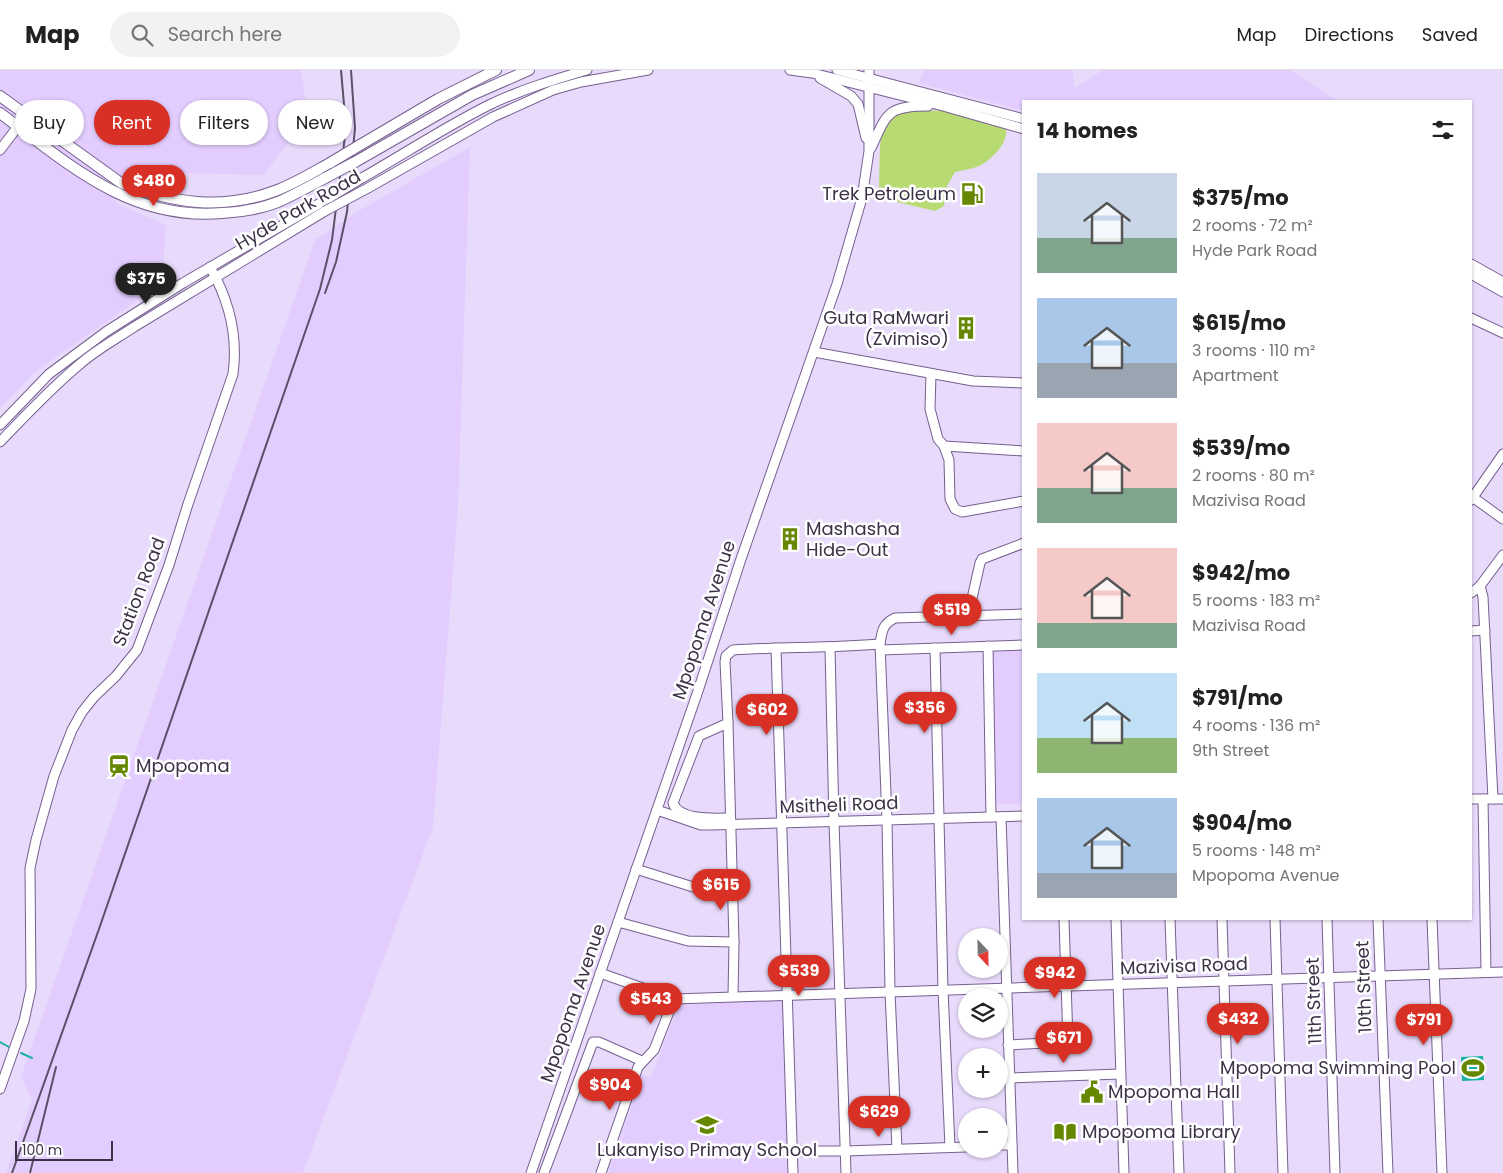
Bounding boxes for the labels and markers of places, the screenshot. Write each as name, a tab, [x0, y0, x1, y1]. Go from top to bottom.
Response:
pin: $480	[124, 164, 184, 207]
place label: Trek Petroleum	[822, 181, 956, 206]
fuel station icon: Trek Petroleum	[959, 181, 985, 207]
pin: $375	[116, 262, 176, 305]
place label: Guta RaMwari (Zvimiso)	[823, 305, 949, 351]
building icon: Guta RaMwari (Zvimiso)	[953, 315, 979, 341]
place label: Mashasha Hide-Out	[806, 516, 900, 562]
building icon: Mashasha Hide-Out	[777, 526, 803, 552]
pin: $519	[922, 594, 982, 636]
pin: $356	[895, 692, 955, 734]
pin: $602	[737, 694, 797, 736]
station icon: Mpopoma	[106, 753, 132, 779]
place label: Mpopoma	[136, 753, 230, 778]
pin: $615	[691, 868, 751, 911]
pin: $539	[769, 954, 829, 997]
pin: $942	[1025, 956, 1085, 999]
pin: $543	[621, 982, 681, 1025]
pin: $432	[1208, 1002, 1268, 1045]
pin: $791	[1394, 1004, 1454, 1046]
pin: $671	[1034, 1022, 1094, 1064]
place label: Mpopoma Swimming Pool	[1220, 1055, 1456, 1080]
sports icon: Mpopoma Swimming Pool	[1460, 1055, 1486, 1081]
pin: $904	[580, 1068, 640, 1111]
public building icon: Mpopoma Hall	[1079, 1079, 1105, 1105]
place label: Mpopoma Hall	[1108, 1079, 1240, 1104]
pin: $629	[849, 1096, 909, 1138]
school or university icon: Lukanyiso Primay School	[694, 1112, 720, 1138]
library icon: Mpopoma Library	[1052, 1119, 1078, 1145]
place label: Mpopoma Library	[1082, 1119, 1241, 1144]
place label: Lukanyiso Primay School	[597, 1137, 817, 1162]

